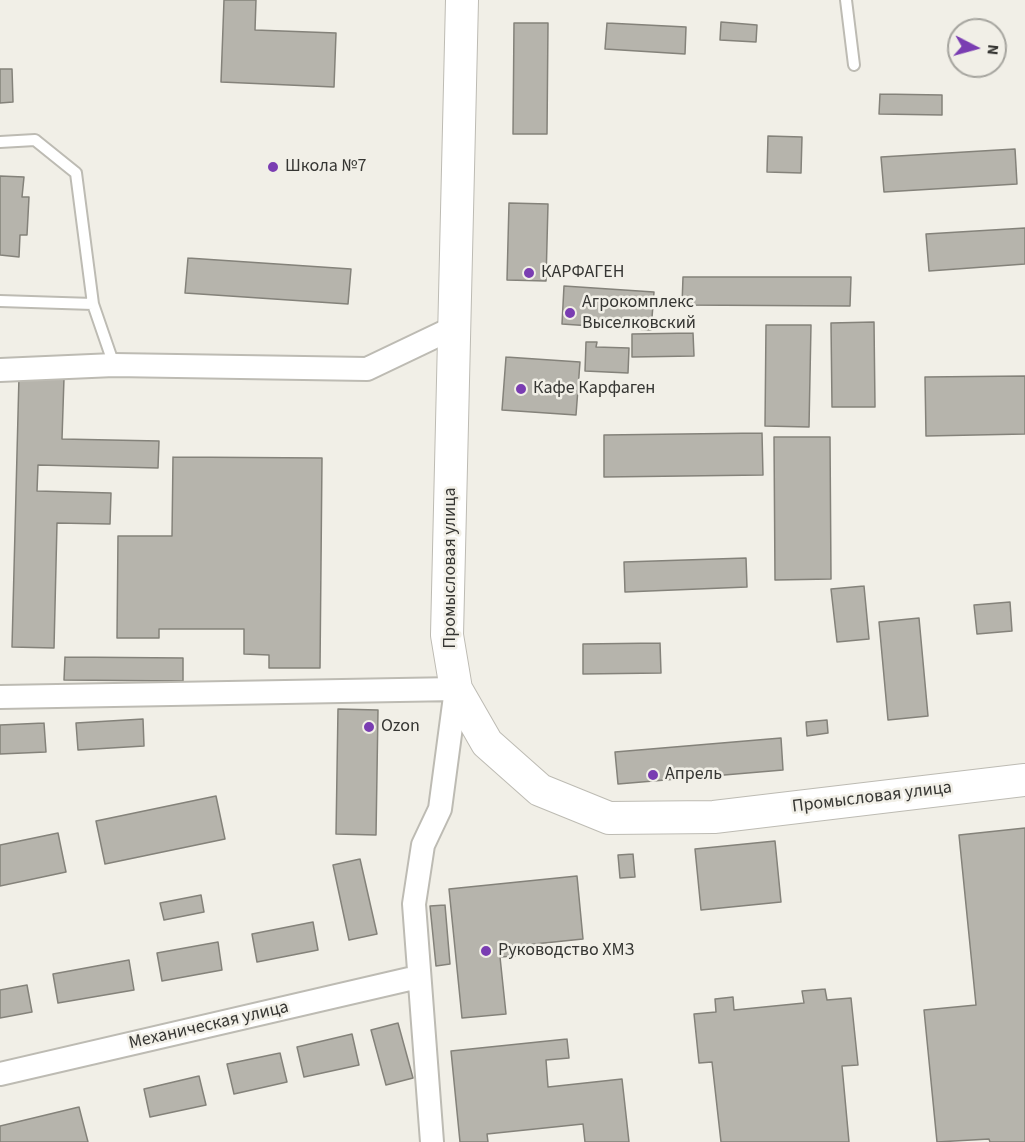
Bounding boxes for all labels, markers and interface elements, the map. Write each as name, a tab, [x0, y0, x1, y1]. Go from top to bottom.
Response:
north arrow	[947, 18, 1007, 78]
text: N	[981, 43, 1004, 56]
place label: Школа №7	[285, 156, 366, 178]
marker: Школа №7	[266, 160, 280, 174]
place label: КАРФАГЕН	[541, 262, 624, 284]
marker: КАРФАГЕН	[522, 266, 536, 280]
place label: Агрокомплекс Выселковский	[582, 292, 696, 334]
marker: Агрокомплекс Выселковский	[563, 306, 577, 320]
place label: Кафе Карфаген	[533, 378, 655, 400]
marker: Кафе Карфаген	[514, 382, 528, 396]
street label: Промысловая улица	[440, 488, 462, 648]
place label: Ozon	[381, 716, 420, 738]
marker: Ozon	[362, 720, 376, 734]
place label: Апрель	[665, 764, 722, 786]
marker: Апрель	[646, 768, 660, 782]
street label: Промысловая улица	[791, 777, 953, 819]
place label: Руководство ХМЗ	[498, 940, 634, 962]
marker: Руководство ХМЗ	[479, 944, 493, 958]
street label: Механическая улица	[127, 997, 291, 1055]

